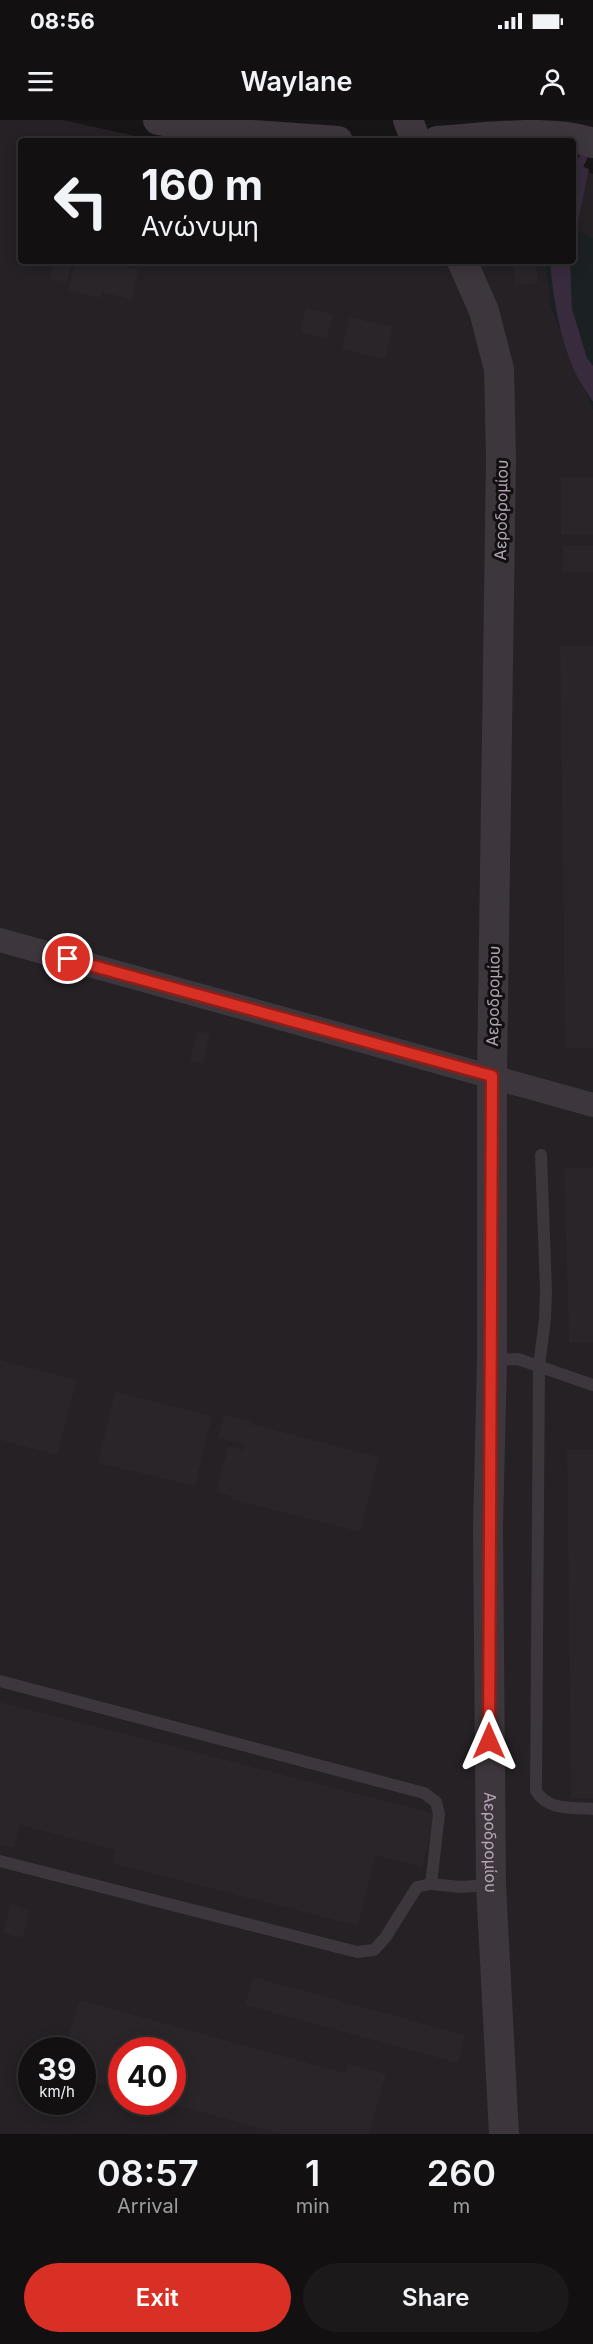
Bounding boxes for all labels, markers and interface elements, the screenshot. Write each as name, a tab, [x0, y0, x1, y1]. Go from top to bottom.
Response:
text: 08:56	[30, 8, 95, 34]
icon: menu	[24, 65, 57, 98]
text: Waylane	[240, 65, 353, 98]
icon: person	[536, 65, 569, 98]
text: 160 m	[141, 159, 263, 210]
icon: left	[42, 162, 120, 240]
text: Ανώνυμη	[141, 210, 259, 243]
street label: Αεροδρομίου	[490, 460, 512, 560]
pin	[42, 933, 93, 984]
icon: arrive	[51, 942, 84, 975]
street label: Αεροδρομίου	[482, 946, 504, 1046]
position arrow	[457, 1709, 521, 1773]
street label: Αεροδρομίου	[480, 1792, 501, 1893]
speed limit sign: 40	[108, 2037, 186, 2115]
text: 39	[38, 2051, 76, 2087]
text: km/h	[39, 2082, 75, 2101]
text: 08:57	[97, 2151, 199, 2195]
text: 1	[305, 2151, 320, 2195]
text: 260	[427, 2151, 496, 2195]
text: Arrival	[117, 2194, 179, 2218]
text: min	[296, 2194, 330, 2218]
text: m	[453, 2194, 470, 2218]
button: Exit	[24, 2263, 291, 2332]
button: Share	[303, 2263, 569, 2332]

